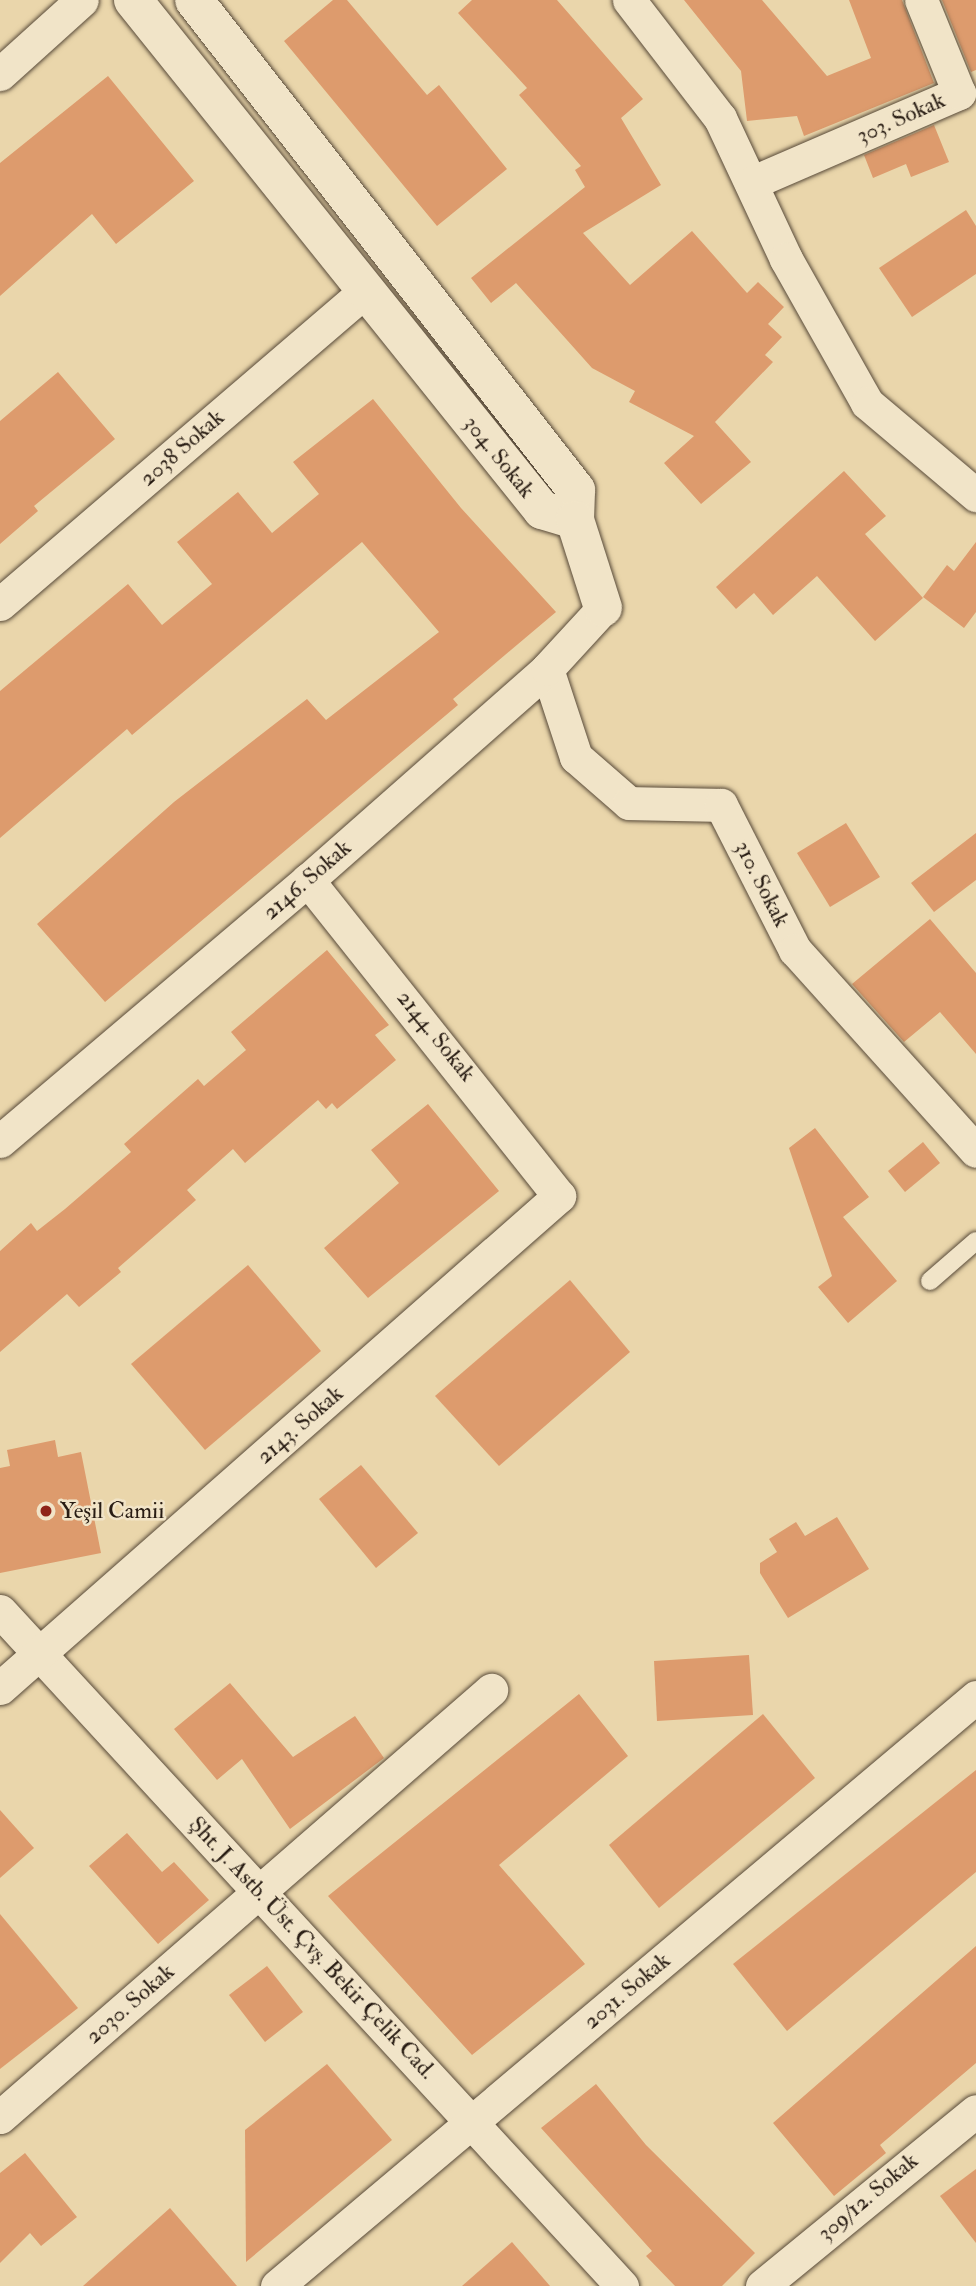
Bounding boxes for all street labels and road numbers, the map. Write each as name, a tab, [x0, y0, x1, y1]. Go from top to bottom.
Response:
street label: 303. Sokak	[853, 86, 949, 150]
street label: 2038 Sokak	[134, 404, 230, 492]
street label: 304. Sokak	[458, 410, 540, 504]
street label: 2146. Sokak	[257, 834, 357, 926]
street label: 310. Sokak	[729, 836, 795, 932]
street label: 2144. Sokak	[391, 985, 481, 1087]
street label: 2143. Sokak	[251, 1380, 349, 1470]
street label: Şht. J. Astb. Üst. Çvş. Bekir Çelik Cad.	[183, 1811, 441, 2085]
street label: 2031. Sokak	[578, 1947, 676, 2035]
street label: 2030. Sokak	[80, 1958, 180, 2050]
street label: 309/12. Sokak	[812, 2147, 924, 2247]

